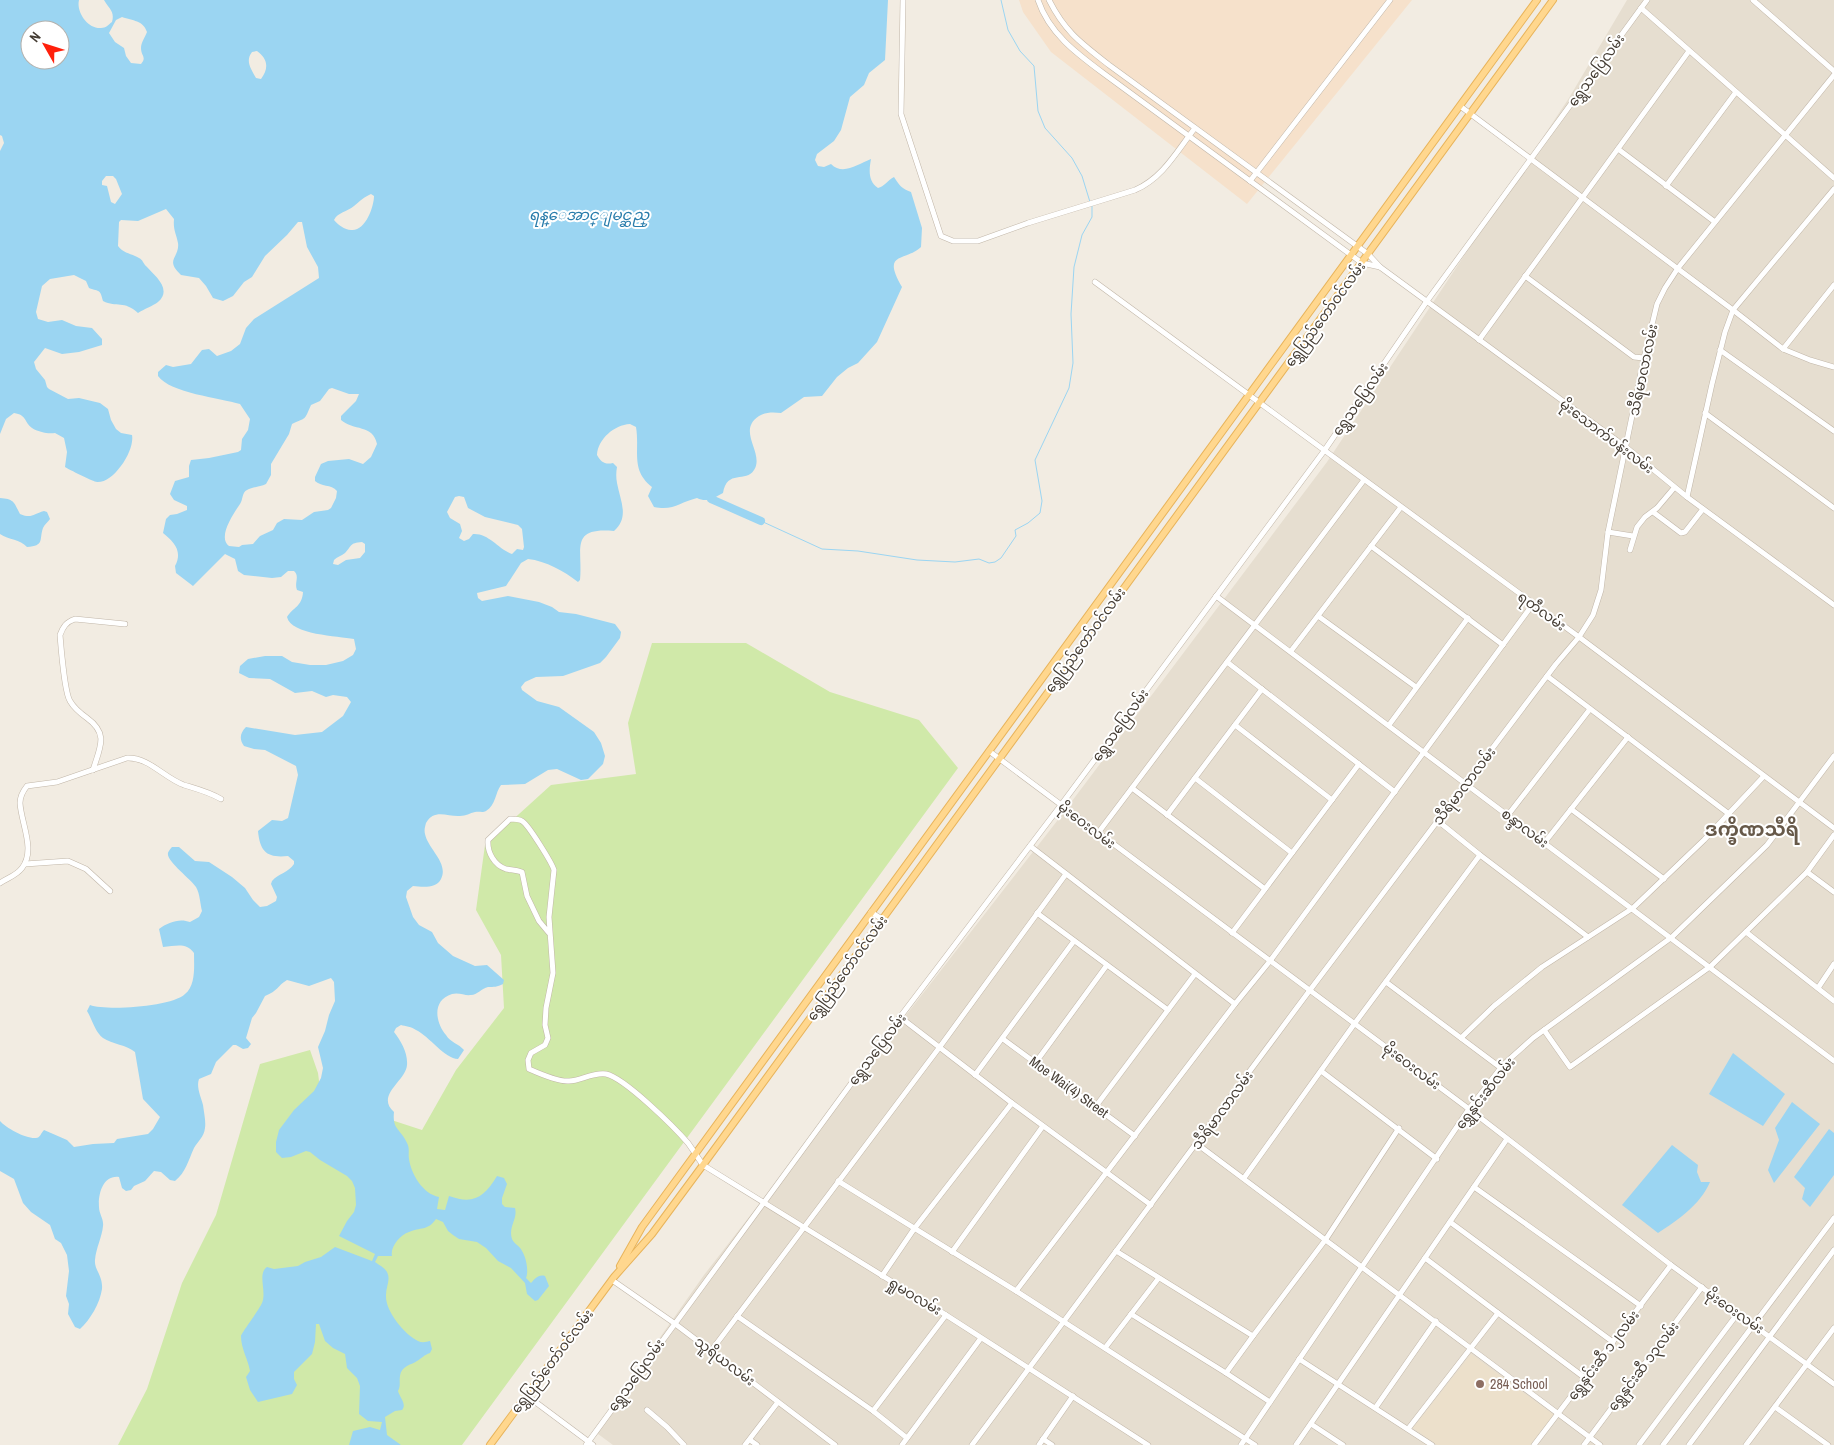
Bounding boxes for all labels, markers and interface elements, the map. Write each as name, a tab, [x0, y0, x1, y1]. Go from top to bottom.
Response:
north arrow	[20, 20, 70, 70]
text: N	[25, 28, 45, 46]
street label: ရွှေသပြေလမ်း	[1563, 30, 1631, 112]
water label: ရန္ေအာင္ျမင္ဆည္	[529, 204, 650, 228]
street label: ရွှေပြည်တော်ဝင်လမ်း	[1280, 257, 1372, 372]
street label: သီရိမာလာလမ်း	[1624, 322, 1664, 418]
street label: ရွှေသပြေလမ်း	[1327, 358, 1394, 441]
street label: မိုးသောက်ပန်းလမ်း	[1555, 394, 1658, 480]
street label: ရွှေပြည်တော်ဝင်လမ်း	[1040, 583, 1132, 698]
street label: ရတီလမ်း	[1513, 587, 1570, 637]
street label: ရွှေသပြေလမ်း	[1087, 685, 1155, 767]
street label: သီရိမာလာလမ်း	[1428, 743, 1502, 831]
street label: မိုးဝေးလမ်း	[1053, 797, 1120, 855]
street label: စန္ဒာလမ်း	[1496, 804, 1553, 854]
district label: ဒက္ခိဏသီရိ	[1705, 816, 1800, 845]
street label: ရွှေပြည်တော်ဝင်လမ်း	[802, 911, 894, 1026]
street label: ရွှေသပြေလမ်း	[843, 1009, 912, 1090]
street label: မိုးဝေးလမ်း	[1378, 1038, 1445, 1096]
street label: Moe Wai(4) Street	[1026, 1052, 1112, 1122]
street label: ရွှေနှင်းဆီလမ်း	[1450, 1053, 1521, 1135]
street label: သီရိမာလာလမ်း	[1186, 1066, 1259, 1155]
street label: ရှုမဝလမ်း	[883, 1272, 946, 1322]
street label: မိုးဝေးလမ်း	[1701, 1284, 1768, 1340]
street label: ရွှေပြည်တော်ဝင်လမ်း	[506, 1305, 599, 1418]
street label: ရွှေနှင်းဆီ ၁၂လမ်း	[1562, 1306, 1645, 1405]
street label: ရွှေနှင်းဆီ ၁၃လမ်း	[1603, 1317, 1685, 1416]
street label: သူရိယလမ်း	[689, 1332, 759, 1392]
street label: ရွှေသပြေလမ်း	[603, 1335, 671, 1417]
place label: 284 School	[1490, 1375, 1547, 1393]
marker: 284 School	[1474, 1378, 1486, 1390]

